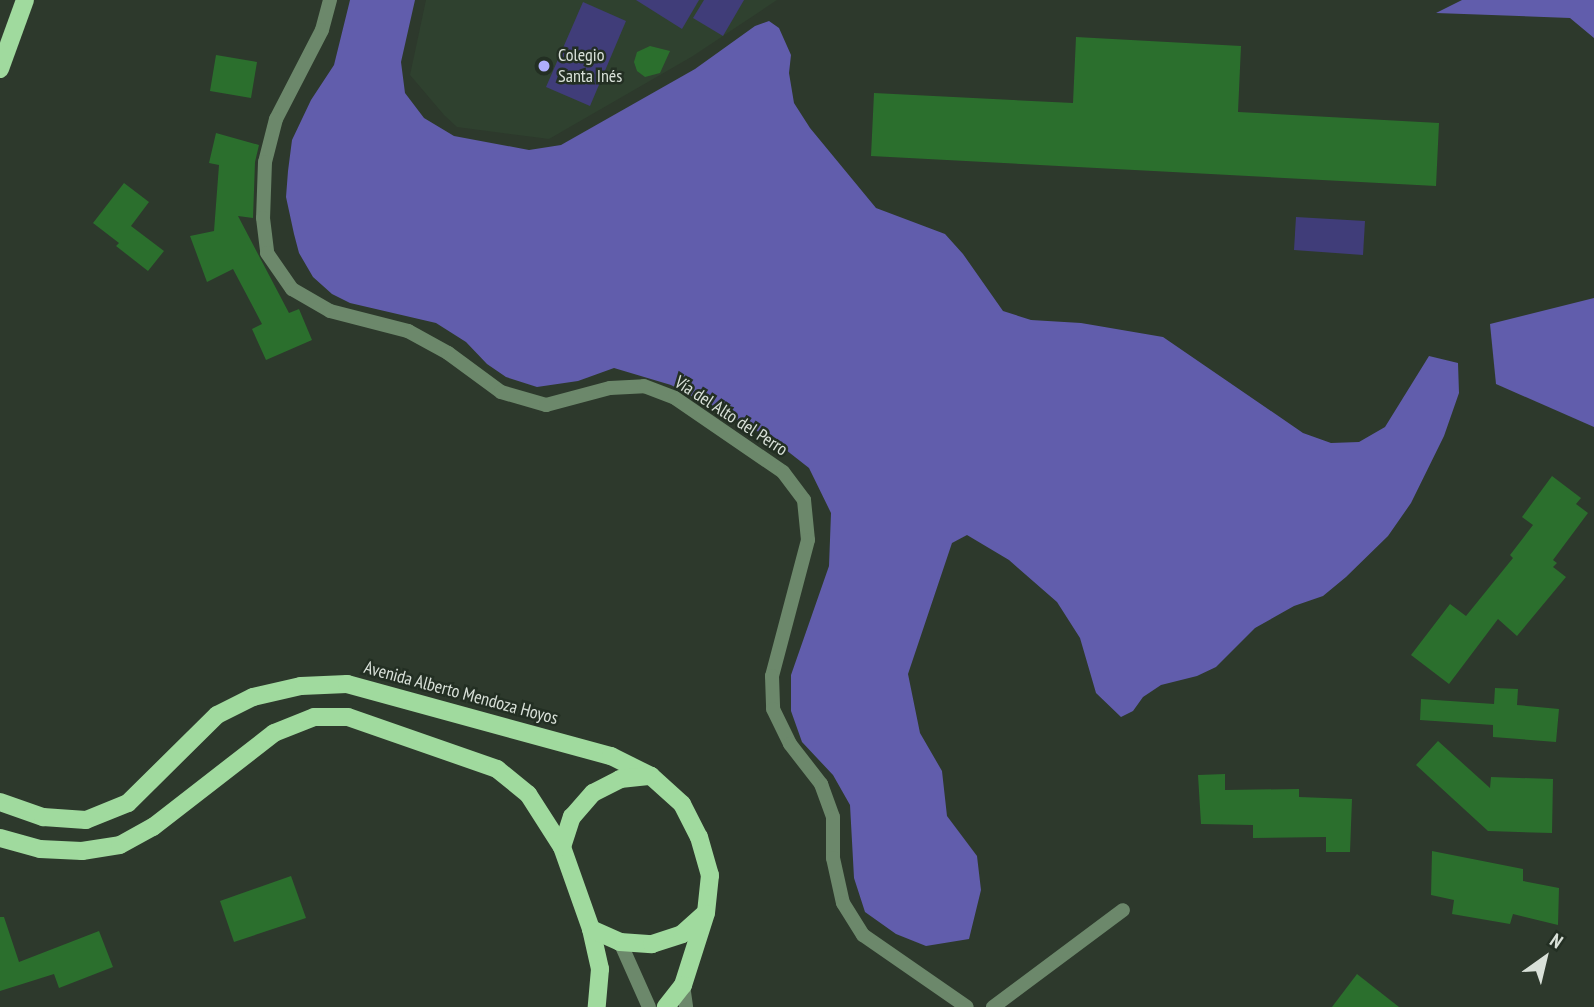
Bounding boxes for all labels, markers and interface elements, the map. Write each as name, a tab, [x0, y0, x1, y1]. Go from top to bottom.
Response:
place label: Colegio Santa Inés	[558, 45, 622, 88]
marker: Colegio Santa Inés	[536, 58, 552, 74]
street label: Vía del Alto del Perro	[670, 371, 792, 461]
street label: Avenida Alberto Mendoza Hoyos	[362, 657, 560, 729]
north arrow	[1510, 923, 1580, 993]
text: N	[1546, 928, 1568, 953]

